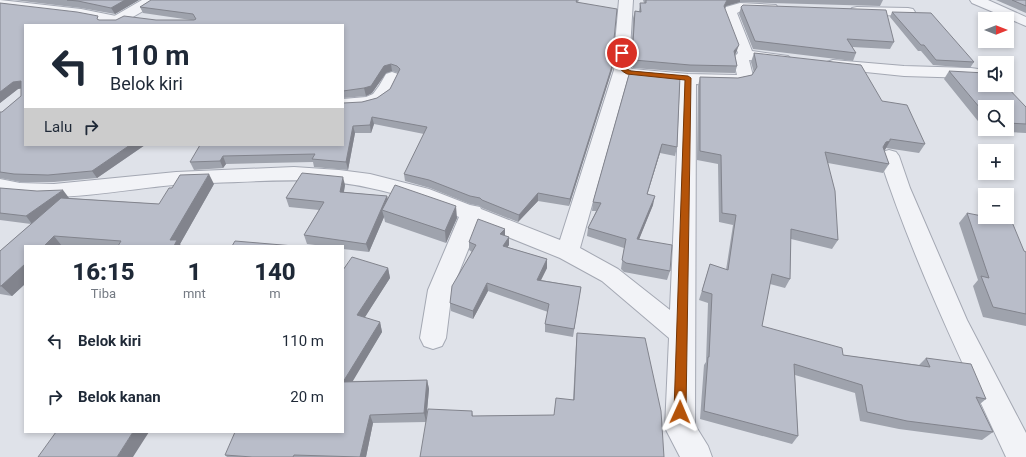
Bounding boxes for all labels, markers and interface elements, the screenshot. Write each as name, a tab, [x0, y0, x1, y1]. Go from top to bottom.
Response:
north arrow	[978, 12, 1014, 48]
map controls	[978, 12, 1014, 224]
pin	[605, 36, 639, 70]
text: 110 m	[110, 39, 189, 72]
icon: left	[44, 40, 96, 92]
icon: arrive	[611, 42, 633, 64]
button: sound	[978, 56, 1014, 92]
text: Belok kiri	[110, 73, 183, 94]
button: search	[978, 100, 1014, 136]
icon: right	[80, 116, 102, 138]
text: Lalu	[44, 118, 72, 136]
button: +	[978, 144, 1014, 180]
button: −	[978, 188, 1014, 224]
text: 16:15	[72, 258, 135, 286]
text: 1	[187, 258, 201, 286]
text: 140	[254, 258, 296, 286]
text: Tiba	[91, 286, 116, 301]
text: mnt	[183, 286, 206, 301]
text: m	[269, 286, 281, 301]
icon: left	[44, 330, 66, 352]
text: Belok kiri	[78, 332, 141, 350]
text: 110 m	[282, 332, 324, 350]
icon: right	[44, 386, 66, 408]
text: Belok kanan	[78, 388, 161, 406]
text: 20 m	[290, 388, 324, 406]
position arrow	[659, 391, 701, 433]

